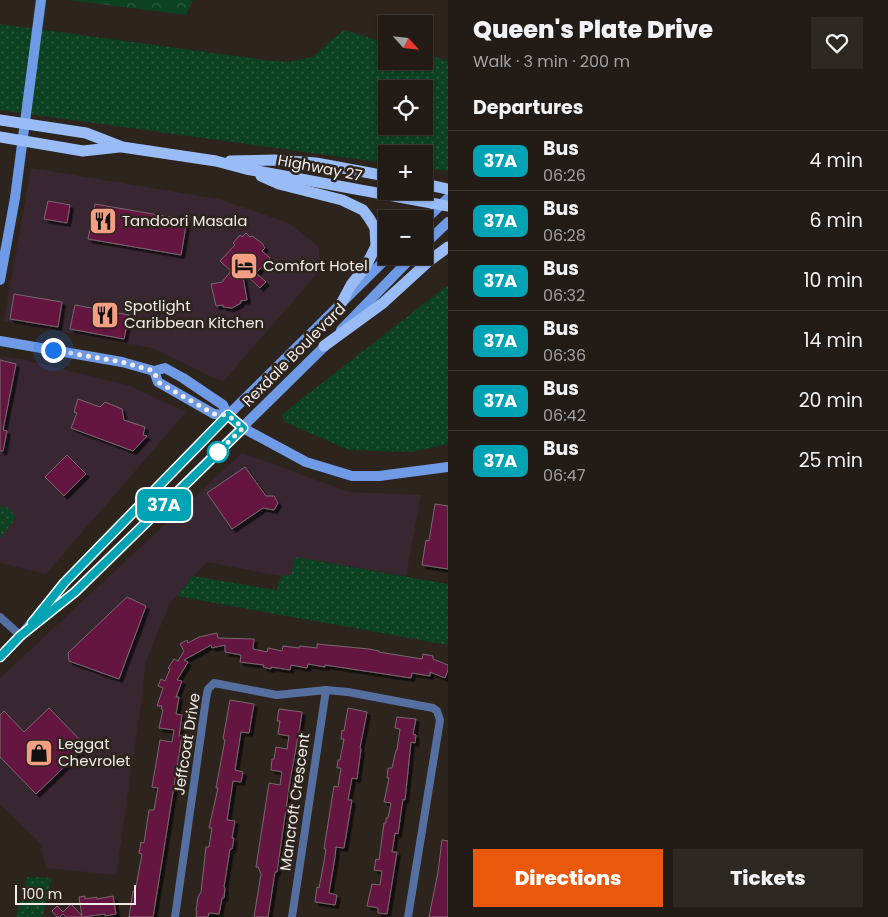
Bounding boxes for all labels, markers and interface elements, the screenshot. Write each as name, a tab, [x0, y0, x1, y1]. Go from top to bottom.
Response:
text: Queen's Plate Drive	[473, 13, 713, 46]
north arrow	[378, 15, 432, 70]
map controls	[378, 15, 433, 265]
button: heart	[811, 17, 863, 69]
text: Walk · 3 min · 200 m	[473, 50, 630, 73]
button: locate	[378, 80, 433, 135]
text: Departures	[473, 94, 583, 121]
text: Bus	[543, 135, 579, 162]
button: +	[378, 145, 433, 200]
text: 4 min	[810, 147, 863, 174]
text: 37A	[484, 148, 517, 173]
street label: Highway 27	[276, 149, 364, 186]
text: 06:26	[543, 164, 586, 187]
text: Bus	[543, 195, 579, 222]
restaurant icon: Tandoori Masala	[88, 206, 118, 236]
text: 6 min	[809, 207, 863, 234]
text: 37A	[484, 208, 517, 233]
place label: Tandoori Masala	[122, 210, 247, 231]
button: −	[378, 210, 433, 265]
text: 06:28	[543, 224, 586, 247]
hotel icon: Comfort Hotel	[229, 251, 259, 281]
place label: Comfort Hotel	[263, 255, 368, 276]
text: Bus	[543, 255, 579, 282]
text: 10 min	[804, 267, 863, 294]
text: 37A	[484, 268, 517, 293]
text: 06:32	[543, 284, 585, 307]
place label: Spotlight Caribbean Kitchen	[124, 295, 264, 333]
street label: Rexdale Boulevard	[237, 298, 350, 411]
restaurant icon: Spotlight Caribbean Kitchen	[90, 300, 120, 330]
text: Bus	[543, 315, 579, 342]
text: 14 min	[803, 327, 863, 354]
text: 37A	[484, 328, 517, 353]
your location	[41, 338, 66, 363]
text: 06:36	[543, 344, 586, 367]
text: Bus	[543, 375, 579, 402]
text: 20 min	[799, 387, 863, 414]
text: 37A	[484, 388, 517, 413]
text: 06:42	[543, 404, 586, 427]
text: Bus	[543, 435, 579, 462]
unlabelled marker	[207, 441, 229, 463]
text: 25 min	[799, 447, 863, 474]
text: 37A	[484, 448, 517, 473]
text: 06:47	[543, 464, 585, 487]
line badge: 37A	[135, 489, 193, 521]
text: 37A	[147, 492, 181, 517]
street label: Jeffcoat Drive	[168, 691, 205, 796]
street label: Mancroft Crescent	[274, 732, 315, 872]
place label: Leggat Chevrolet	[58, 733, 131, 771]
shop icon: Leggat Chevrolet	[24, 738, 54, 768]
button: Directions	[473, 849, 663, 907]
button: Tickets	[673, 849, 863, 907]
scale bar	[15, 882, 136, 905]
text: 100 m	[22, 884, 62, 904]

